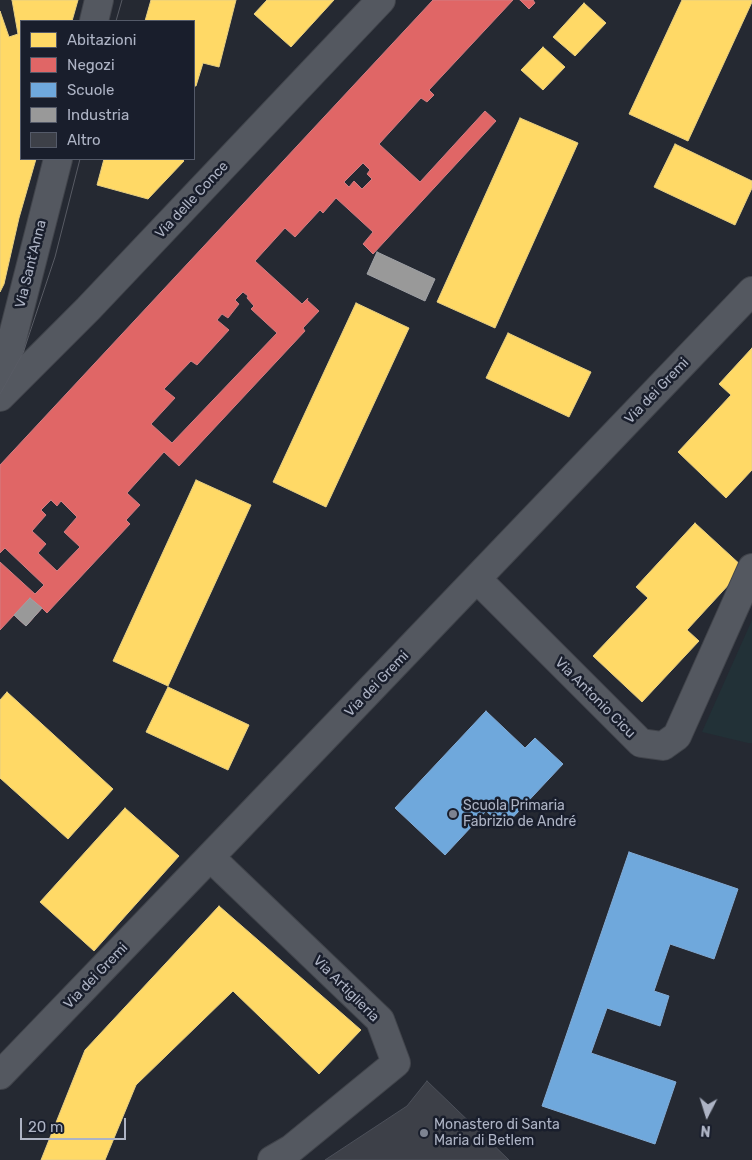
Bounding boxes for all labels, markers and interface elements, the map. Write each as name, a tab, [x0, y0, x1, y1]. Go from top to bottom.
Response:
legend	[20, 20, 195, 160]
text: Abitazioni	[67, 31, 136, 49]
text: Negozi	[67, 56, 115, 74]
text: Scuole	[67, 81, 114, 99]
text: Industria	[67, 106, 129, 124]
text: Altro	[67, 131, 101, 149]
street label: Via delle Conce	[152, 158, 232, 242]
street label: Via Sant'Anna	[12, 218, 50, 310]
street label: Via dei Gremi	[621, 355, 693, 427]
street label: Via dei Gremi	[341, 648, 413, 720]
street label: Via Antonio Cicu	[551, 654, 639, 742]
place label: Scuola Primaria Fabrizio de André	[463, 798, 576, 830]
marker: Scuola Primaria Fabrizio de André	[447, 808, 459, 820]
street label: Via dei Gremi	[60, 940, 132, 1012]
street label: Via Artiglieria	[309, 952, 383, 1026]
north arrow	[682, 1090, 732, 1140]
scale bar	[22, 1108, 129, 1140]
place label: Monastero di Santa Maria di Betlem	[434, 1117, 560, 1150]
text: 20 m	[28, 1118, 63, 1136]
text: N	[700, 1122, 711, 1139]
marker: Monastero di Santa Maria di Betlem	[418, 1127, 430, 1139]

